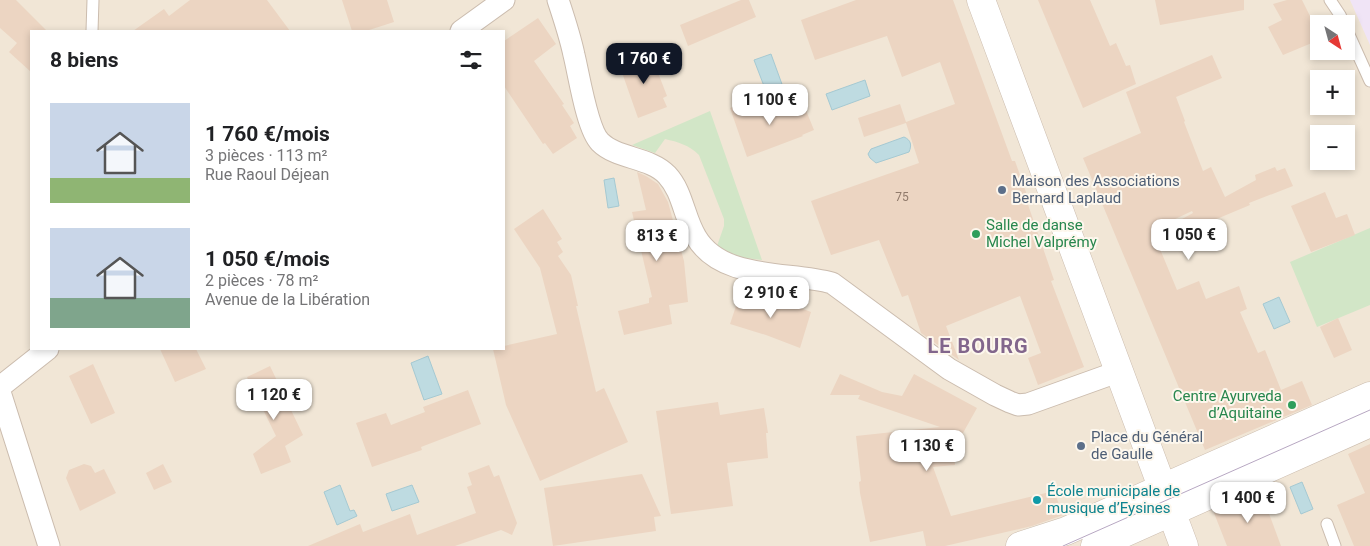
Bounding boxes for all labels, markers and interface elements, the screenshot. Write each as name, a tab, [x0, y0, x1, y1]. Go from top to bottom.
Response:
north arrow	[1310, 15, 1355, 60]
map controls	[1310, 15, 1355, 170]
pin: 1 760 €	[598, 42, 690, 85]
icon: filters	[457, 46, 485, 74]
text: 8 biens	[50, 48, 119, 72]
text: 1 760 €	[617, 49, 671, 68]
button: +	[1310, 70, 1355, 115]
pin: 1 100 €	[724, 84, 816, 126]
text: 1 100 €	[743, 90, 797, 109]
text: 1 760 €/mois	[205, 122, 330, 146]
icon: home	[90, 123, 150, 183]
button: −	[1310, 125, 1355, 170]
text: 3 pièces · 113 m²	[205, 146, 327, 165]
text: Rue Raoul Déjean	[205, 165, 329, 184]
place label: Maison des Associations Bernard Laplaud	[1012, 172, 1180, 207]
marker: Maison des Associations Bernard Laplaud	[996, 184, 1008, 196]
house number: 75	[895, 190, 909, 204]
place label: Salle de danse Michel Valprémy	[986, 216, 1097, 251]
pin: 1 050 €	[1143, 218, 1235, 261]
pin: 813 €	[622, 220, 692, 262]
text: 1 050 €	[1162, 225, 1216, 244]
text: 813 €	[637, 226, 677, 245]
marker: Salle de danse Michel Valprémy	[970, 228, 982, 240]
text: 1 050 €/mois	[205, 247, 330, 271]
icon: home	[90, 248, 150, 308]
text: 2 pièces · 78 m²	[205, 271, 318, 290]
pin: 2 910 €	[725, 276, 817, 319]
text: 2 910 €	[744, 283, 798, 302]
text: Avenue de la Libération	[205, 290, 370, 309]
district label: LE BOURG	[927, 334, 1029, 358]
pin: 1 120 €	[228, 378, 320, 421]
text: 1 120 €	[247, 385, 301, 404]
place label: Centre Ayurveda d’Aquitaine	[1173, 387, 1282, 422]
marker: Centre Ayurveda d’Aquitaine	[1286, 399, 1298, 411]
place label: Place du Général de Gaulle	[1091, 428, 1203, 463]
pin: 1 130 €	[881, 430, 973, 472]
text: 1 130 €	[900, 436, 954, 455]
marker: Place du Général de Gaulle	[1075, 440, 1087, 452]
place label: École municipale de musique d’Eysines	[1047, 482, 1180, 517]
pin: 1 400 €	[1202, 482, 1294, 524]
text: 1 400 €	[1221, 488, 1275, 507]
marker: École municipale de musique d’Eysines	[1031, 494, 1043, 506]

